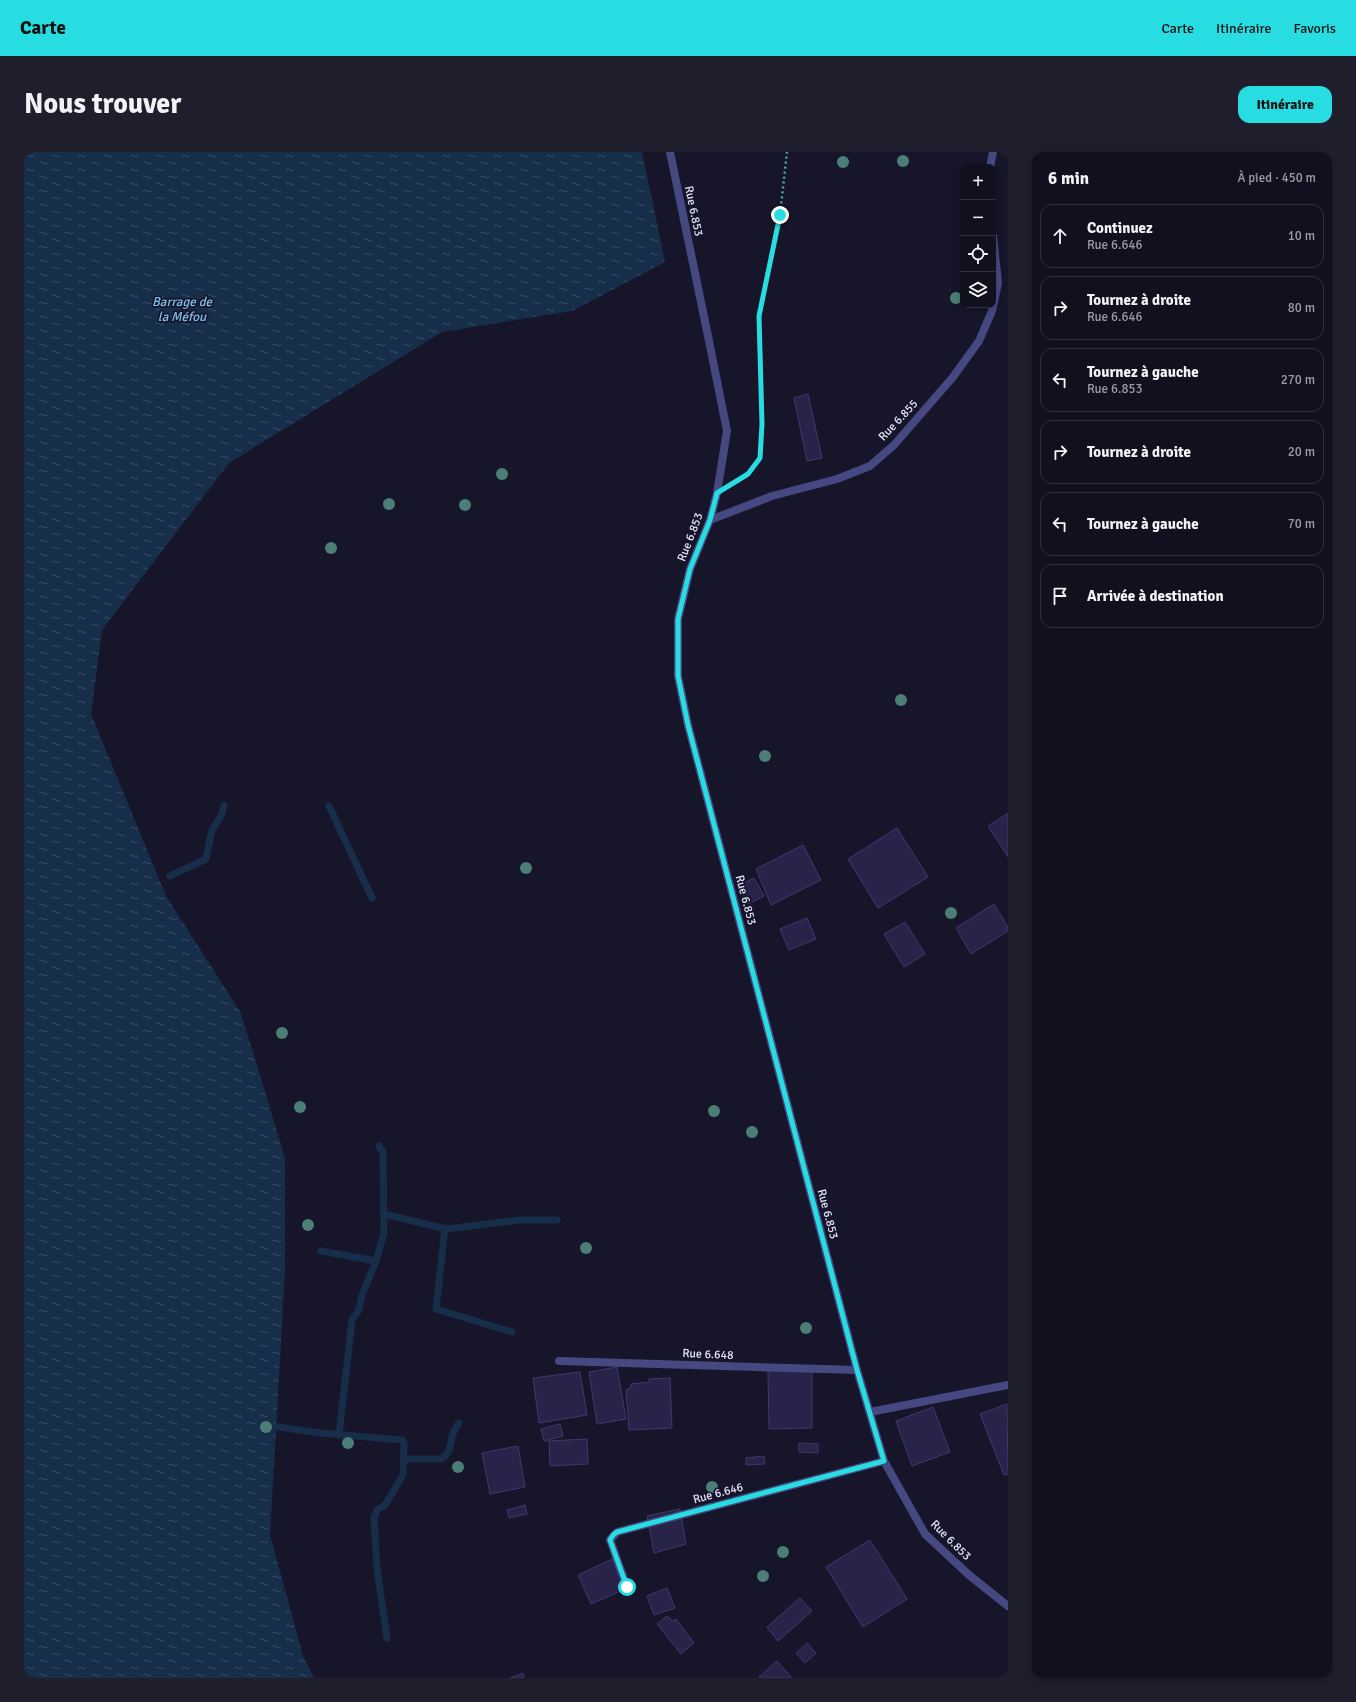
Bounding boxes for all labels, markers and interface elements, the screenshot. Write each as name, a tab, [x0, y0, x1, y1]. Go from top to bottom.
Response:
text: Carte	[20, 16, 66, 40]
text: Carte	[1161, 20, 1194, 37]
text: Itinéraire	[1216, 20, 1272, 37]
text: Favoris	[1294, 20, 1336, 37]
button: Itinéraire	[1238, 86, 1332, 123]
text: Nous trouver	[24, 87, 181, 121]
map controls	[960, 164, 996, 308]
button: +	[960, 164, 996, 200]
text: 6 min	[1048, 168, 1089, 189]
text: À pied · 450 m	[1237, 170, 1316, 186]
street label: Rue 6.853	[681, 185, 706, 238]
button: −	[960, 200, 996, 236]
route end	[771, 206, 789, 224]
text: Continuez	[1087, 219, 1153, 237]
icon: ahead	[1049, 225, 1071, 247]
text: 10 m	[1288, 228, 1315, 244]
button: locate	[960, 236, 996, 272]
text: Rue 6.646	[1087, 237, 1142, 253]
button: layers	[960, 272, 996, 308]
text: Tournez à droite	[1087, 291, 1191, 309]
water label: Barrage de la Méfou	[152, 294, 214, 325]
icon: right	[1049, 297, 1071, 319]
text: 80 m	[1288, 300, 1315, 316]
text: Rue 6.646	[1087, 309, 1142, 325]
text: Tournez à gauche	[1087, 363, 1199, 381]
icon: left	[1049, 369, 1071, 391]
text: 270 m	[1281, 372, 1315, 388]
text: Rue 6.853	[1087, 381, 1142, 397]
street label: Rue 6.855	[875, 397, 921, 444]
icon: right	[1049, 441, 1071, 463]
text: Tournez à droite	[1087, 443, 1191, 461]
text: 20 m	[1288, 444, 1315, 460]
street label: Rue 6.853	[674, 511, 707, 564]
icon: left	[1049, 513, 1071, 535]
text: Tournez à gauche	[1087, 515, 1199, 533]
text: 70 m	[1288, 516, 1315, 532]
icon: arrive	[1049, 585, 1071, 607]
text: Arrivée à destination	[1087, 587, 1224, 605]
street label: Rue 6.853	[732, 873, 759, 927]
street label: Rue 6.853	[814, 1187, 841, 1241]
street label: Rue 6.648	[682, 1346, 734, 1363]
street label: Rue 6.646	[691, 1480, 745, 1507]
street label: Rue 6.853	[927, 1517, 974, 1564]
route start	[618, 1578, 636, 1596]

